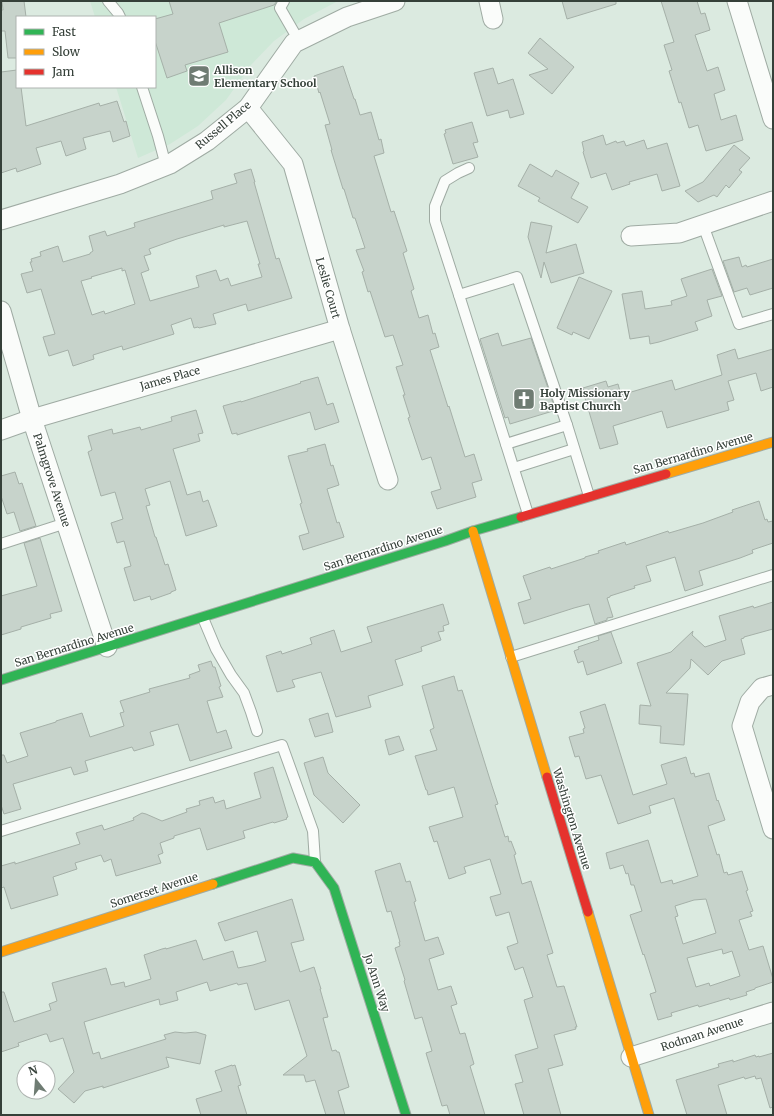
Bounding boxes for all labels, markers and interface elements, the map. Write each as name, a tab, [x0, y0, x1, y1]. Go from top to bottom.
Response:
legend	[16, 16, 156, 88]
text: Fast	[52, 24, 76, 39]
text: Slow	[52, 44, 81, 59]
school or university icon: Allison Elementary School	[186, 63, 212, 89]
place label: Allison Elementary School	[213, 63, 317, 90]
text: Jam	[51, 64, 75, 79]
street label: Russell Place	[193, 98, 254, 152]
street label: Leslie Court	[313, 256, 344, 321]
street label: James Place	[137, 363, 202, 394]
church icon: Holy Missionary Baptist Church	[511, 386, 537, 412]
place label: Holy Missionary Baptist Church	[540, 386, 630, 413]
street label: San Bernardino Avenue	[632, 429, 755, 477]
street label: Palmgrove Avenue	[30, 431, 74, 529]
street label: San Bernardino Avenue	[322, 522, 444, 574]
street label: San Bernardino Avenue	[13, 620, 135, 670]
street label: Washington Avenue	[550, 766, 594, 872]
street label: Somerset Avenue	[108, 869, 200, 911]
street label: Jo Ann Way	[361, 951, 393, 1014]
street label: Rodman Avenue	[659, 1014, 745, 1054]
north arrow	[16, 1060, 56, 1100]
text: N	[27, 1062, 40, 1078]

